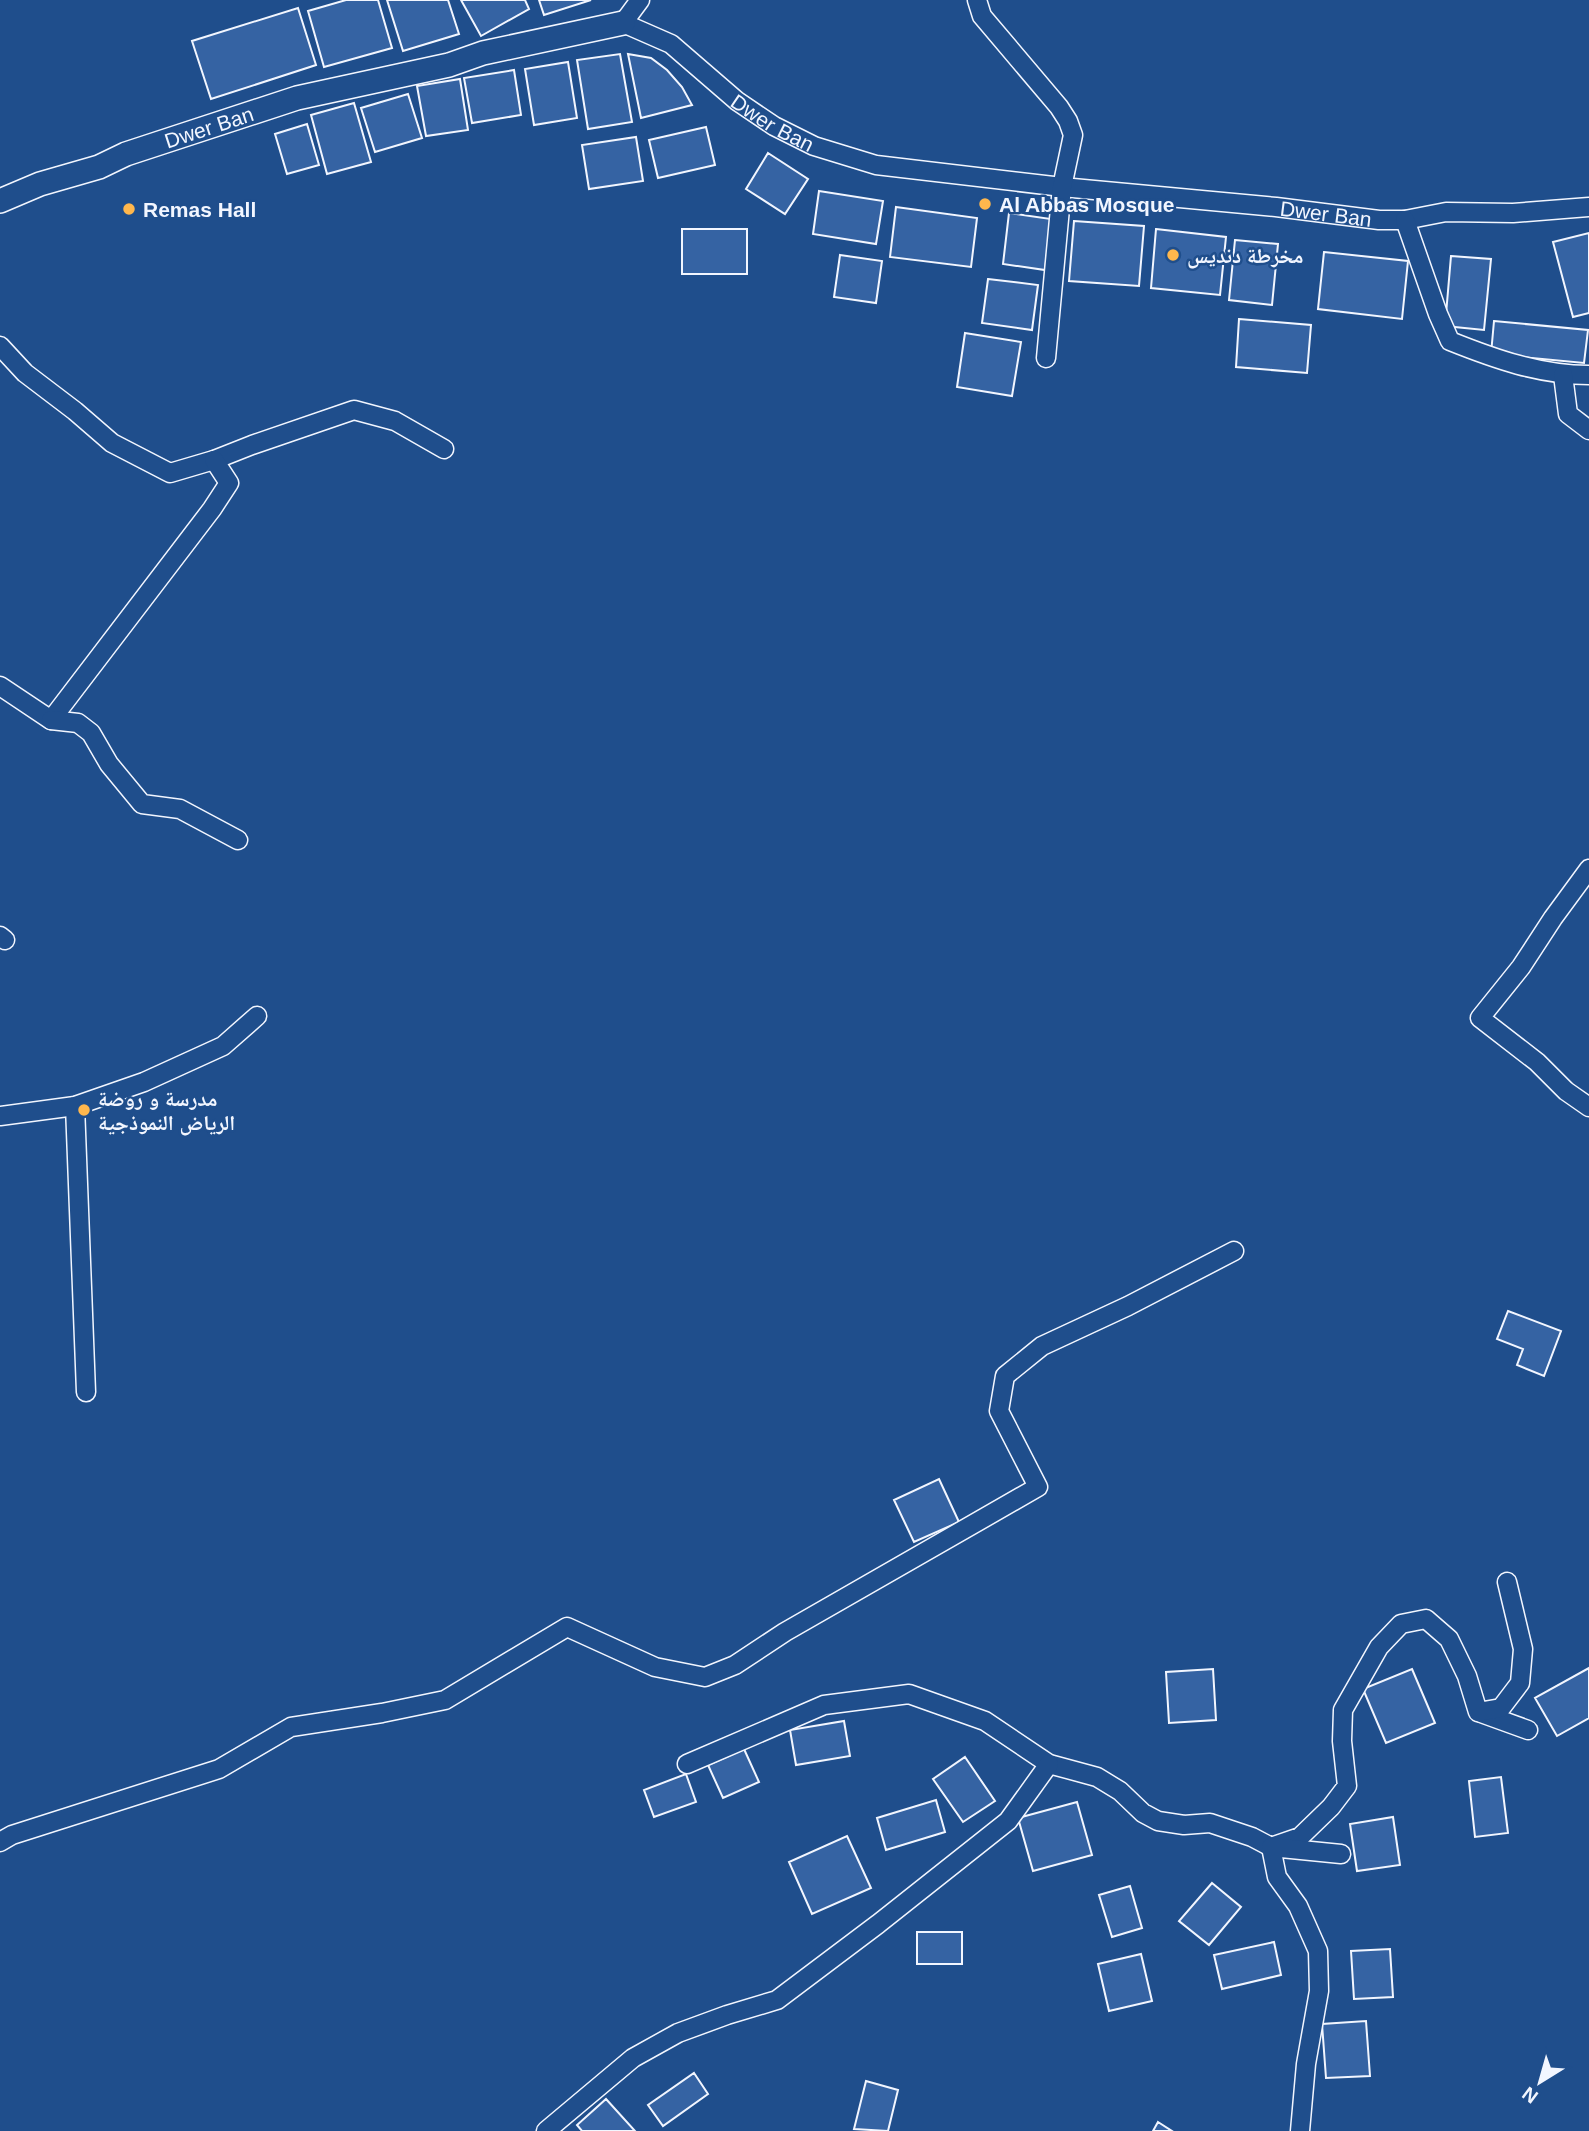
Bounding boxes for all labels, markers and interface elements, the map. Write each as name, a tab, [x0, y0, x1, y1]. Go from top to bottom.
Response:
street label: Dwer Ban	[727, 89, 818, 156]
street label: Dwer Ban	[161, 102, 256, 152]
place label: Al Abbas Mosque	[999, 193, 1174, 216]
marker: Al Abbas Mosque	[977, 196, 993, 212]
street label: Dwer Ban	[1279, 196, 1373, 230]
place label: Remas Hall	[143, 198, 256, 221]
marker: Remas Hall	[121, 201, 137, 217]
place label: مخرطة دنديس	[1187, 244, 1303, 269]
marker: مخرطة دنديس	[1165, 247, 1181, 263]
place label: مدرسة و روضة الرياض النموذجية	[98, 1087, 235, 1136]
marker: مدرسة و روضة الرياض النموذجية	[76, 1102, 92, 1118]
north arrow	[1505, 2047, 1575, 2117]
text: N	[1518, 2083, 1542, 2108]

